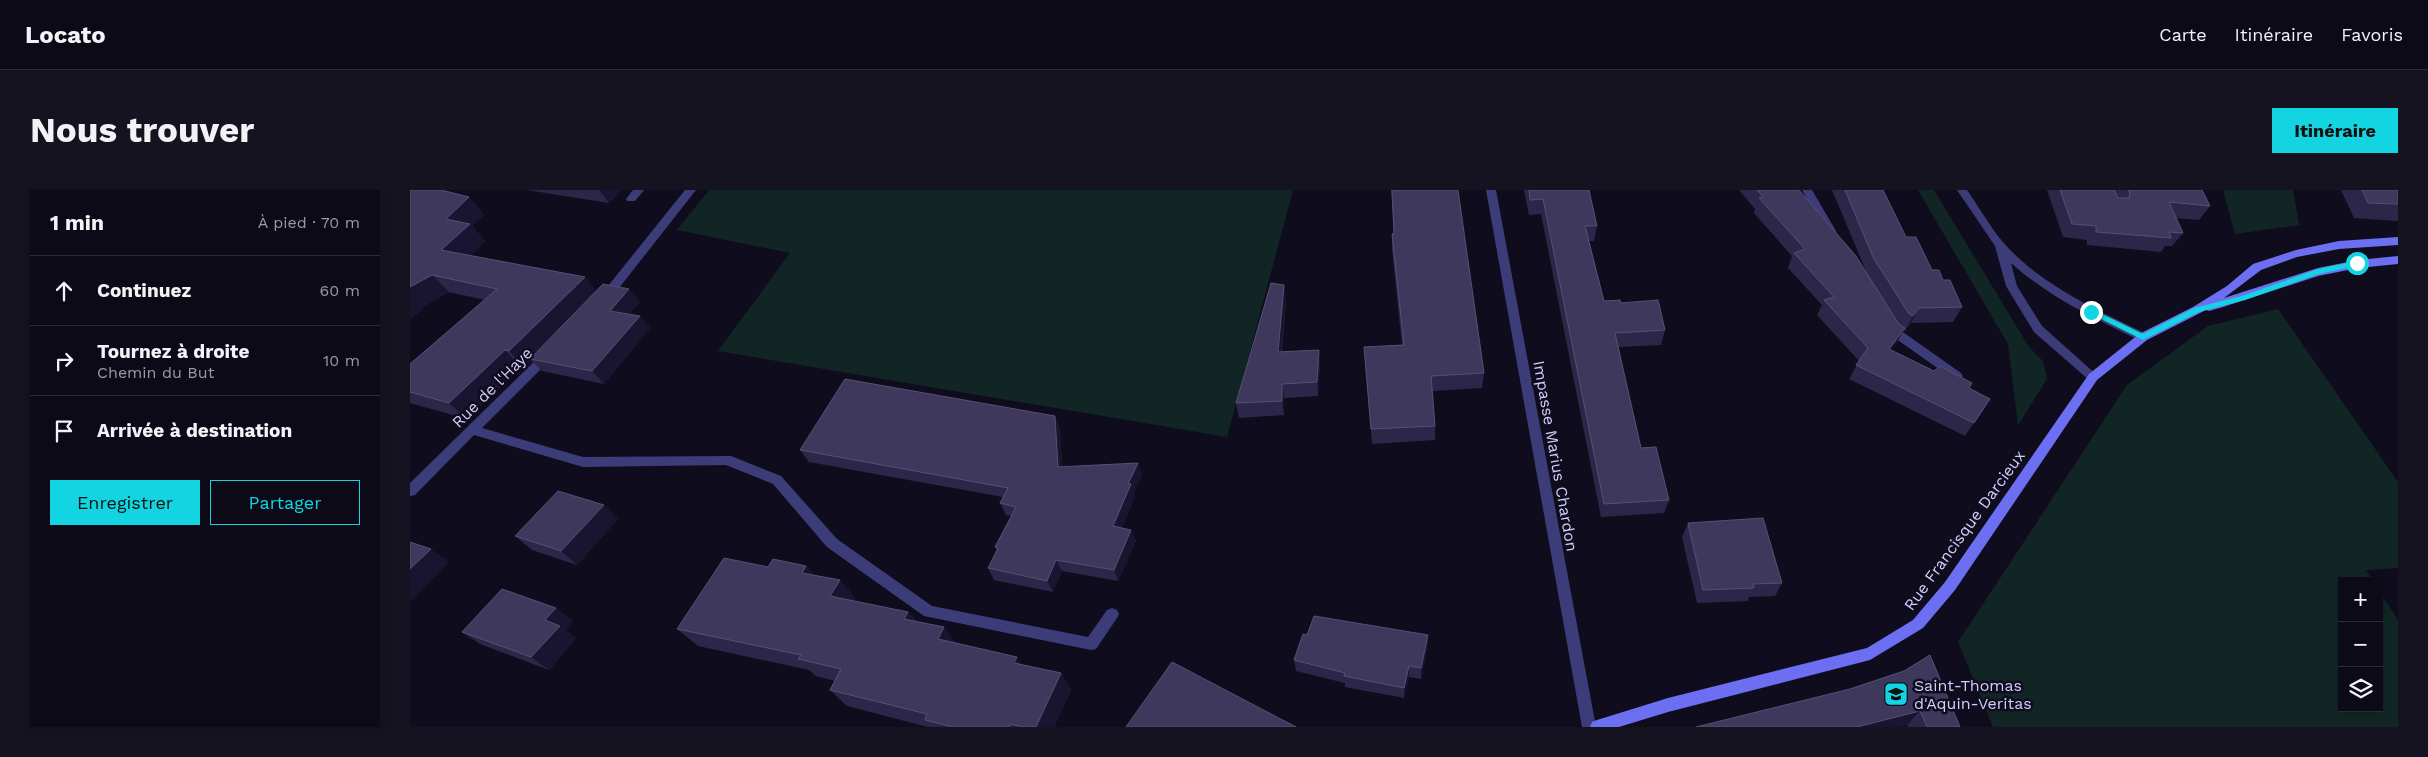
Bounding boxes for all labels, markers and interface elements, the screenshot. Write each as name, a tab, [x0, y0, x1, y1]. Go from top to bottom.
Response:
text: Locato	[25, 21, 106, 49]
text: Carte	[2159, 24, 2207, 45]
text: Itinéraire	[2235, 24, 2313, 45]
text: Favoris	[2341, 24, 2403, 45]
button: Itinéraire	[2272, 108, 2398, 153]
text: Nous trouver	[30, 109, 254, 151]
text: 1 min	[50, 210, 104, 235]
text: À pied · 70 m	[258, 213, 360, 232]
route start	[2346, 252, 2369, 275]
icon: ahead	[50, 277, 78, 305]
text: Continuez	[97, 279, 191, 302]
text: 60 m	[320, 281, 360, 300]
route end	[2080, 301, 2103, 324]
text: Tournez à droite	[97, 340, 249, 363]
street label: Rue de l'Haye	[448, 343, 536, 431]
icon: right	[50, 347, 78, 375]
text: 10 m	[323, 351, 360, 370]
street label: Impasse Marius Chardon	[1529, 359, 1582, 553]
text: Chemin du But	[97, 363, 214, 382]
icon: arrive	[50, 417, 78, 445]
text: Arrivée à destination	[97, 419, 292, 442]
street label: Rue Francisque Darcieux	[1900, 446, 2029, 614]
button: Enregistrer	[50, 480, 200, 525]
button: Partager	[210, 480, 360, 525]
map controls	[2338, 577, 2383, 712]
button: +	[2338, 577, 2383, 622]
button: −	[2338, 622, 2383, 667]
button: layers	[2338, 667, 2383, 712]
place label: Saint-Thomas d'Aquin-Veritas	[1914, 676, 2032, 713]
school or university icon: Saint-Thomas d'Aquin-Veritas	[1883, 681, 1909, 707]

